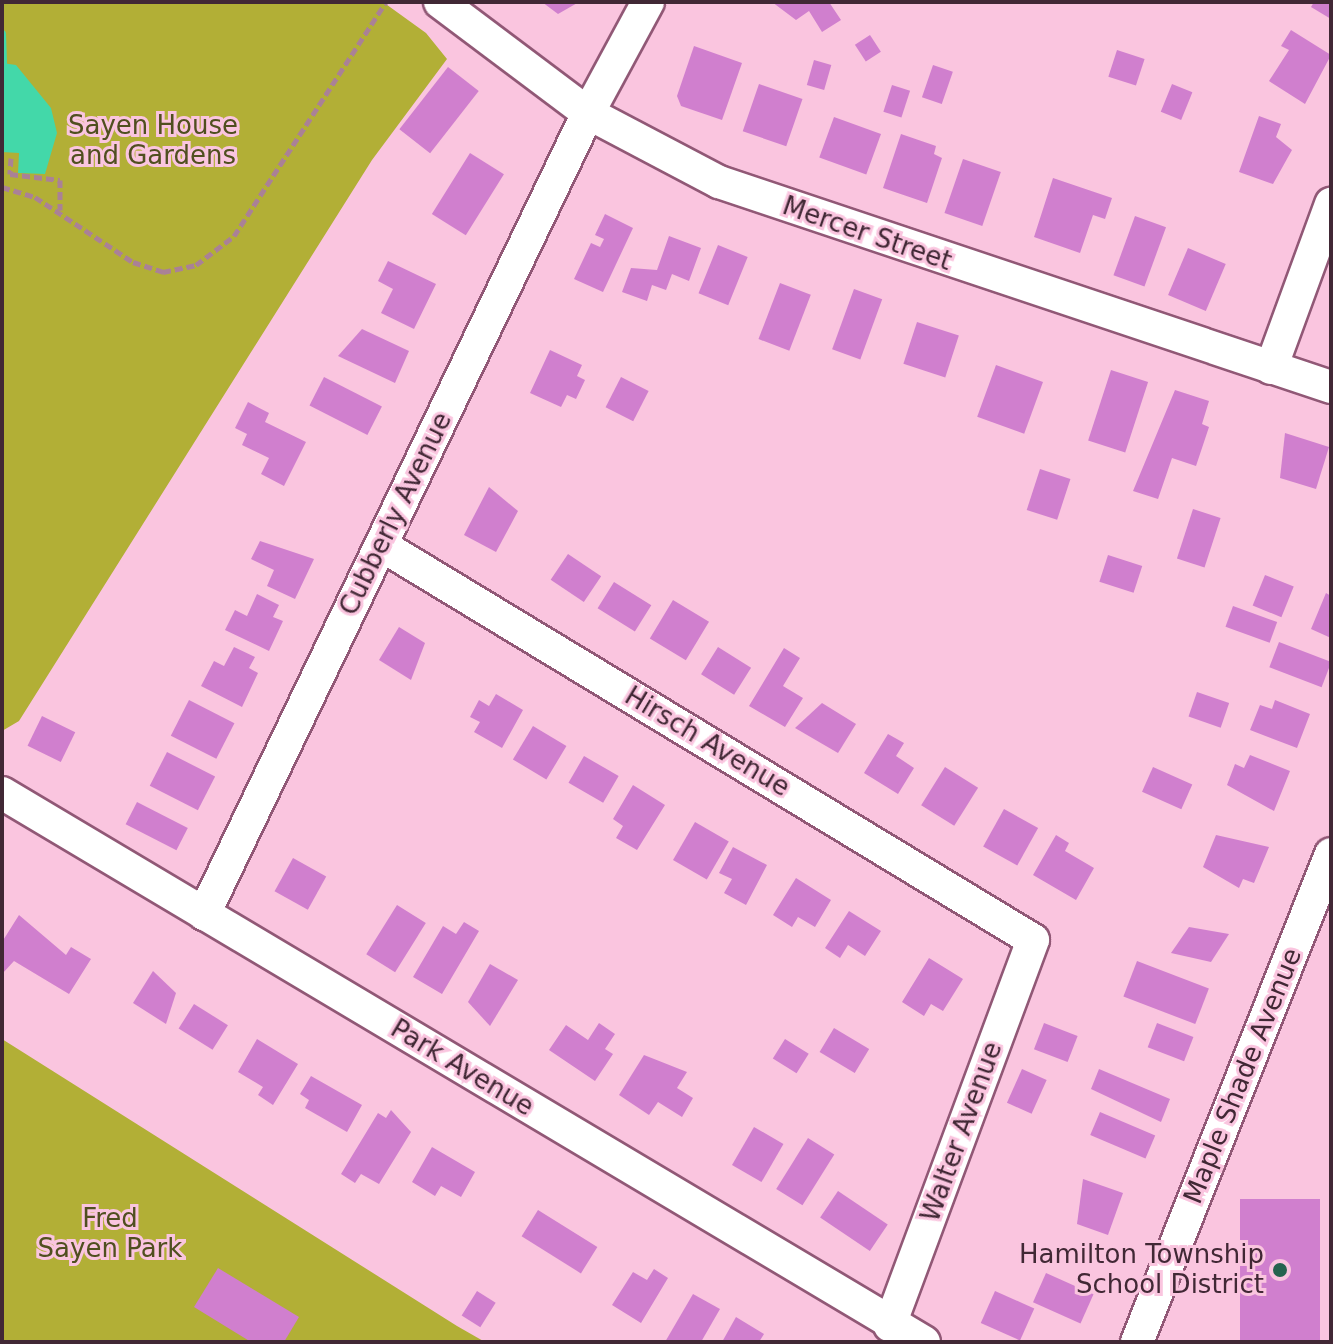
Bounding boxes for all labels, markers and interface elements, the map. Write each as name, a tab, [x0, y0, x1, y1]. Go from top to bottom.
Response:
park label: Sayen House and Gardens	[68, 110, 238, 172]
street label: Mercer Street	[778, 190, 956, 278]
street label: Cubberly Avenue	[333, 407, 459, 621]
street label: Hirsch Avenue	[619, 681, 795, 803]
street label: Maple Shade Avenue	[1177, 944, 1309, 1208]
street label: Park Avenue	[385, 1013, 539, 1123]
street label: Walter Avenue	[915, 1038, 1009, 1226]
park label: Fred Sayen Park	[38, 1203, 182, 1264]
place label: Hamilton Township School District	[1019, 1239, 1264, 1300]
marker: Hamilton Township School District	[1271, 1261, 1289, 1279]

